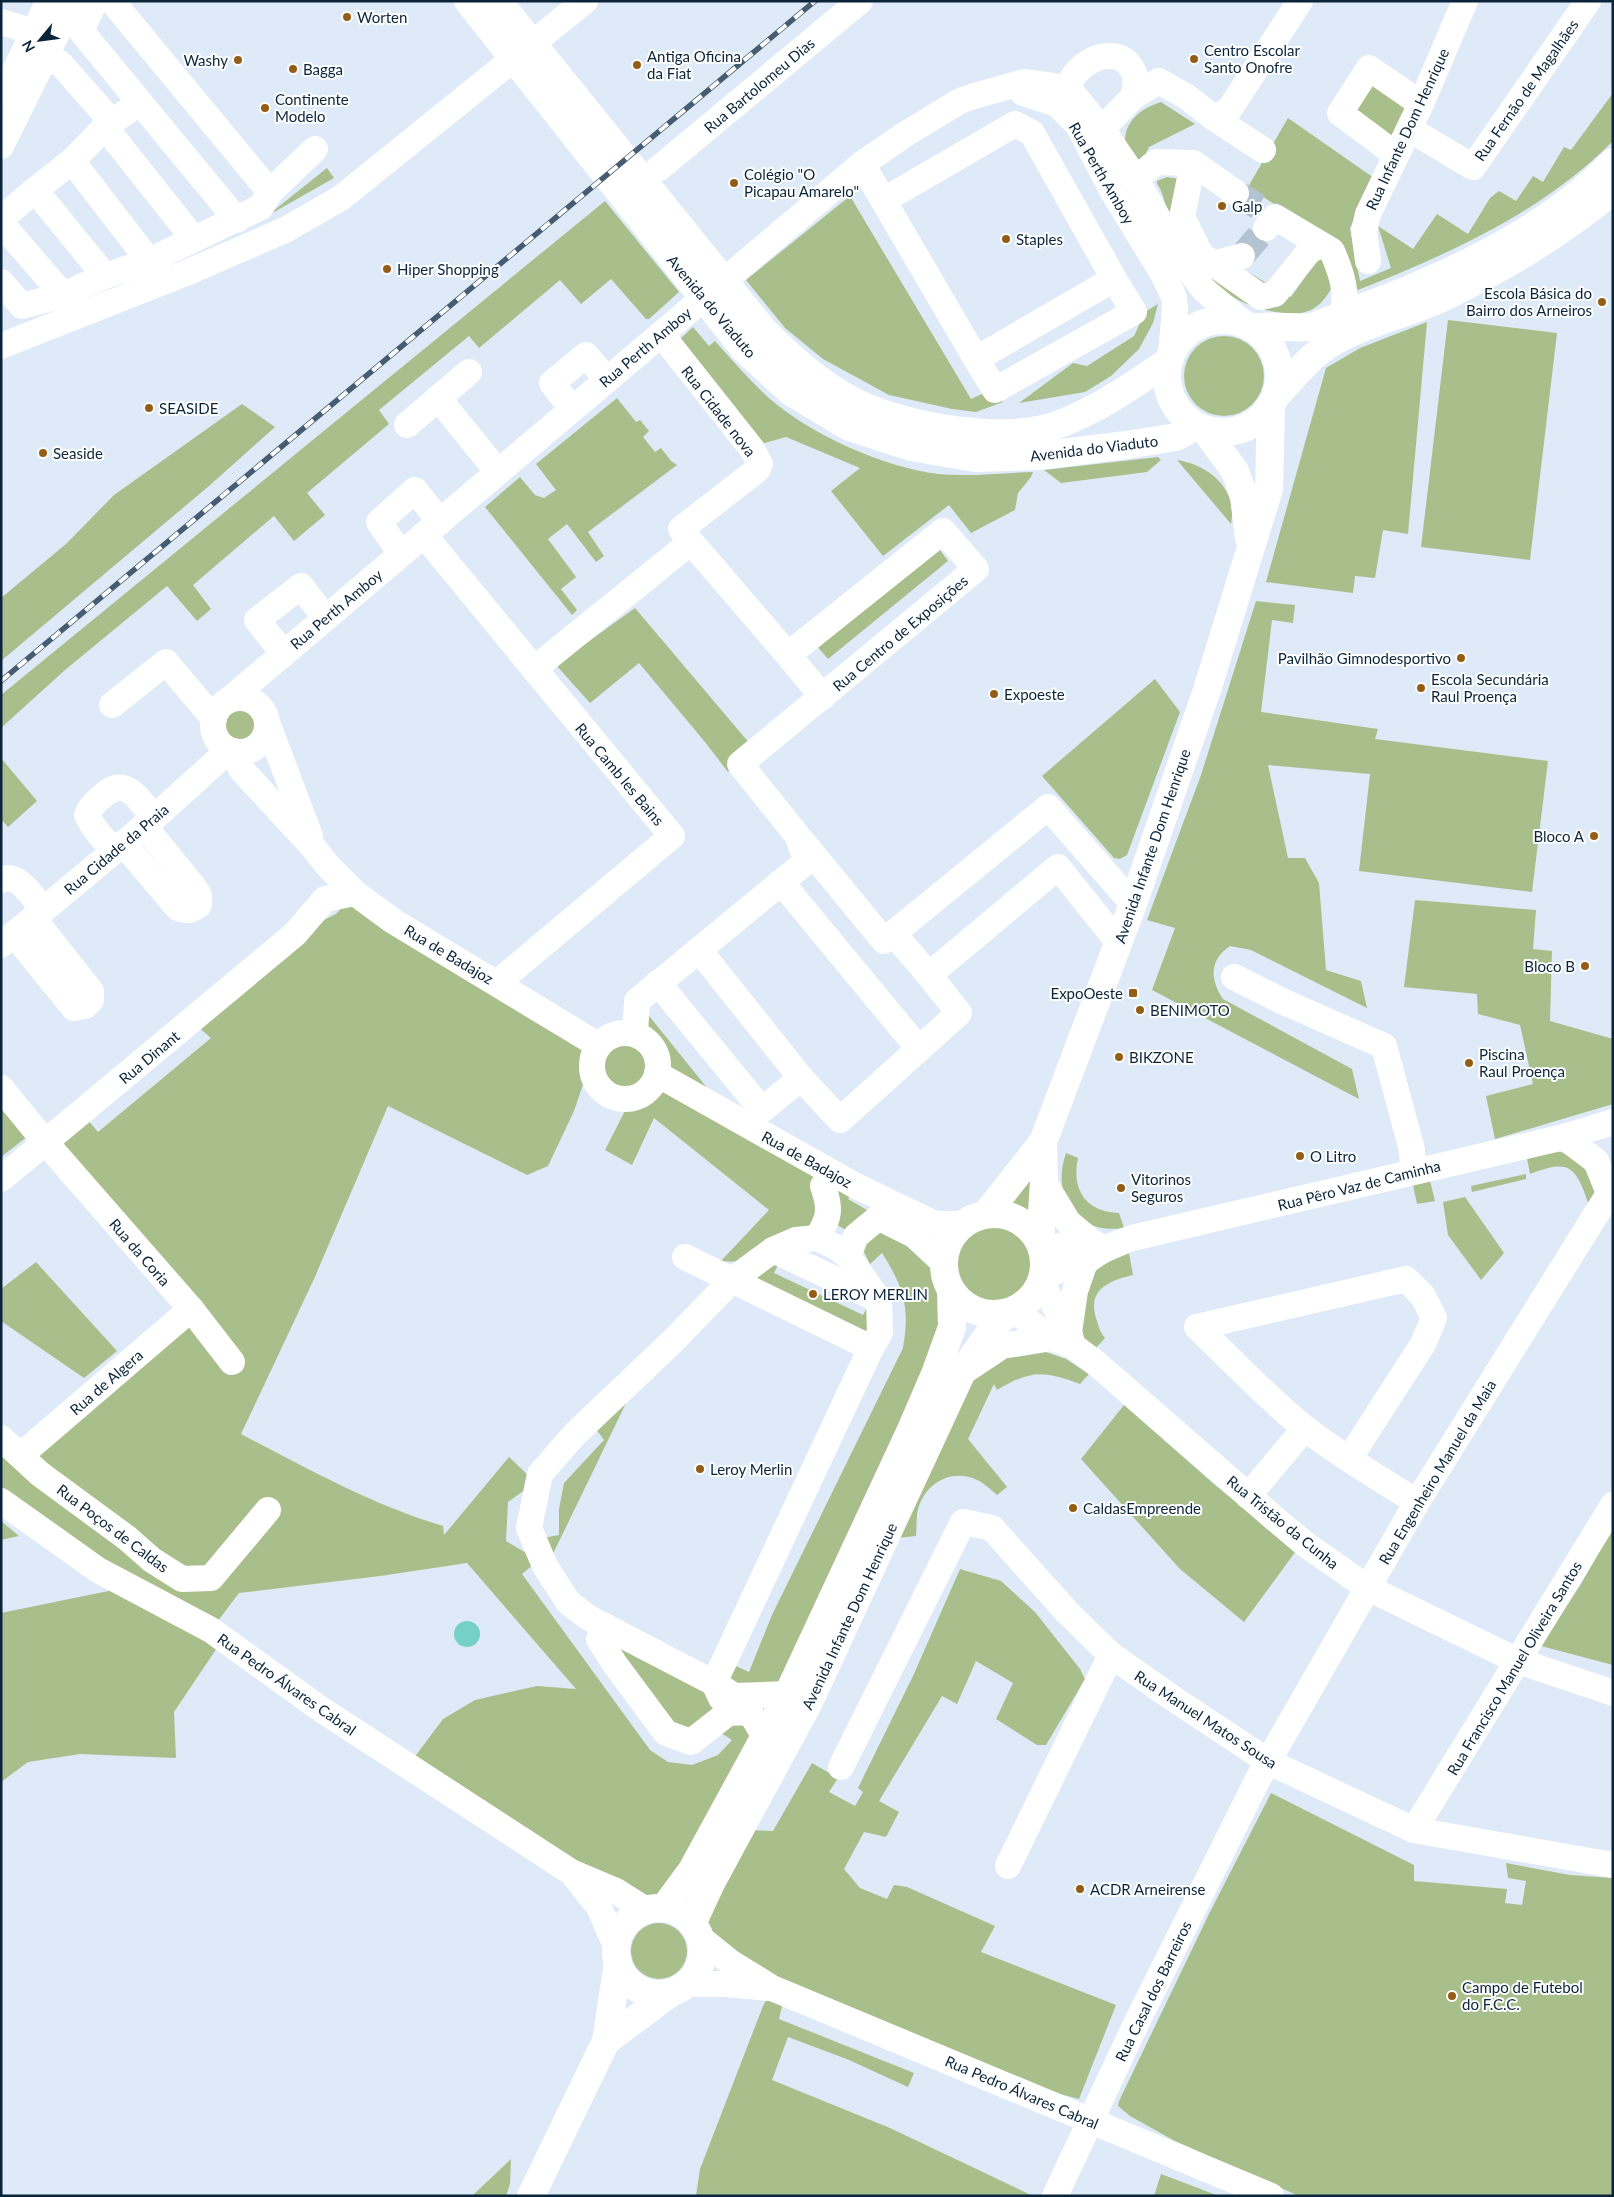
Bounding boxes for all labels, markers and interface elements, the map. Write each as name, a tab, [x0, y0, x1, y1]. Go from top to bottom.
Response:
place label: Worten	[357, 8, 407, 26]
marker: Worten	[341, 11, 353, 23]
north arrow	[15, 15, 65, 65]
street label: Rua Fernão de Magalhães	[1470, 16, 1582, 164]
street label: Rua Bartolomeu Dias	[700, 34, 818, 136]
text: N	[18, 38, 38, 55]
place label: Centro Escolar Santo Onofre	[1204, 41, 1300, 76]
street label: Rua Infante Dom Henrique	[1362, 45, 1452, 213]
place label: Antiga Oficina da Fiat	[647, 47, 741, 82]
place label: Washy	[183, 51, 228, 69]
marker: Centro Escolar Santo Onofre	[1188, 53, 1200, 65]
marker: Washy	[232, 54, 244, 66]
marker: Antiga Oficina da Fiat	[631, 59, 643, 71]
place label: Bagga	[303, 60, 343, 78]
marker: Bagga	[287, 63, 299, 75]
place label: Continente Modelo	[275, 90, 349, 125]
marker: Continente Modelo	[259, 102, 271, 114]
street label: Rua Perth Amboy	[1066, 119, 1139, 227]
place label: Colégio "O Picapau Amarelo"	[744, 165, 859, 200]
marker: Colégio "O Picapau Amarelo"	[728, 177, 740, 189]
place label: Galp	[1232, 197, 1262, 215]
marker: Galp	[1216, 200, 1228, 212]
place label: Staples	[1016, 230, 1063, 248]
marker: Staples	[1000, 233, 1012, 245]
street label: Avenida do Viaduto	[664, 251, 760, 361]
place label: Hiper Shopping	[397, 260, 499, 278]
marker: Hiper Shopping	[381, 263, 393, 275]
place label: Escola Básica do Bairro dos Arneiros	[1466, 284, 1592, 319]
marker: Escola Básica do Bairro dos Arneiros	[1596, 296, 1608, 308]
street label: Rua Perth Amboy	[595, 303, 695, 391]
street label: Rua Cidade nova	[678, 362, 760, 460]
place label: SEASIDE	[159, 399, 218, 417]
marker: SEASIDE	[143, 402, 155, 414]
street label: Avenida do Viaduto	[1029, 431, 1159, 465]
place label: Seaside	[53, 444, 103, 462]
marker: Seaside	[37, 447, 49, 459]
street label: Rua Perth Amboy	[286, 565, 386, 653]
street label: Rua Centro de Exposições	[829, 571, 971, 695]
place label: Pavilhão Gimnodesportivo	[1278, 649, 1451, 667]
marker: Pavilhão Gimnodesportivo	[1455, 652, 1467, 664]
place label: Escola Secundária Raul Proença	[1431, 670, 1549, 705]
marker: Escola Secundária Raul Proença	[1415, 682, 1427, 694]
place label: Expoeste	[1004, 685, 1065, 703]
marker: Expoeste	[988, 688, 1000, 700]
street label: Rua Camb les Bains	[572, 719, 668, 829]
street label: Avenida Infante Dom Henrique	[1110, 746, 1194, 946]
street label: Rua Cidade da Praia	[60, 800, 172, 898]
place label: Bloco A	[1533, 827, 1585, 845]
marker: Bloco A	[1588, 830, 1600, 842]
street label: Rua de Badajoz	[401, 920, 497, 988]
place label: Bloco B	[1524, 957, 1575, 975]
marker: Bloco B	[1579, 960, 1591, 972]
place label: ExpoOeste	[1050, 984, 1123, 1002]
marker: ExpoOeste	[1127, 987, 1139, 999]
place label: BENIMOTO	[1150, 1001, 1230, 1019]
marker: BENIMOTO	[1134, 1004, 1146, 1016]
street label: Rua Dinant	[115, 1026, 183, 1087]
place label: Piscina Raul Proença	[1479, 1045, 1565, 1080]
place label: BIKZONE	[1129, 1048, 1194, 1066]
marker: BIKZONE	[1113, 1051, 1125, 1063]
marker: Piscina Raul Proença	[1463, 1057, 1475, 1069]
street label: Rua de Badajoz	[759, 1127, 856, 1191]
place label: O Litro	[1310, 1147, 1356, 1165]
marker: O Litro	[1294, 1150, 1306, 1162]
street label: Rua Pêro Vaz de Caminha	[1276, 1156, 1442, 1214]
place label: Vitorinos Seguros	[1131, 1170, 1191, 1205]
marker: Vitorinos Seguros	[1115, 1182, 1127, 1194]
street label: Rua da Coria	[106, 1215, 174, 1289]
place label: LEROY MERLIN	[823, 1285, 928, 1303]
marker: LEROY MERLIN	[807, 1288, 819, 1300]
street label: Rua de Algera	[66, 1346, 146, 1418]
street label: Rua Engenheiro Manuel da Maia	[1375, 1376, 1499, 1568]
place label: Leroy Merlin	[710, 1460, 792, 1478]
marker: Leroy Merlin	[694, 1463, 706, 1475]
street label: Rua Tristão da Cunha	[1224, 1471, 1342, 1573]
street label: Rua Poços de Caldas	[54, 1480, 172, 1576]
place label: CaldasEmpreende	[1083, 1499, 1201, 1517]
marker: CaldasEmpreende	[1067, 1502, 1079, 1514]
street label: Avenida Infante Dom Henrique	[798, 1520, 900, 1712]
street label: Rua Francisco Manuel Oliveira Santos	[1443, 1558, 1585, 1778]
street label: Rua Pedro Álvares Cabral	[214, 1629, 360, 1739]
street label: Rua Manuel Matos Sousa	[1131, 1666, 1281, 1772]
place label: ACDR Arneirense	[1090, 1880, 1205, 1898]
marker: ACDR Arneirense	[1074, 1883, 1086, 1895]
street label: Rua Casal dos Barreiros	[1111, 1918, 1195, 2064]
place label: Campo de Futebol do F.C.C.	[1462, 1978, 1583, 2013]
marker: Campo de Futebol do F.C.C.	[1446, 1990, 1458, 2002]
street label: Rua Pedro Álvares Cabral	[943, 2051, 1101, 2133]

